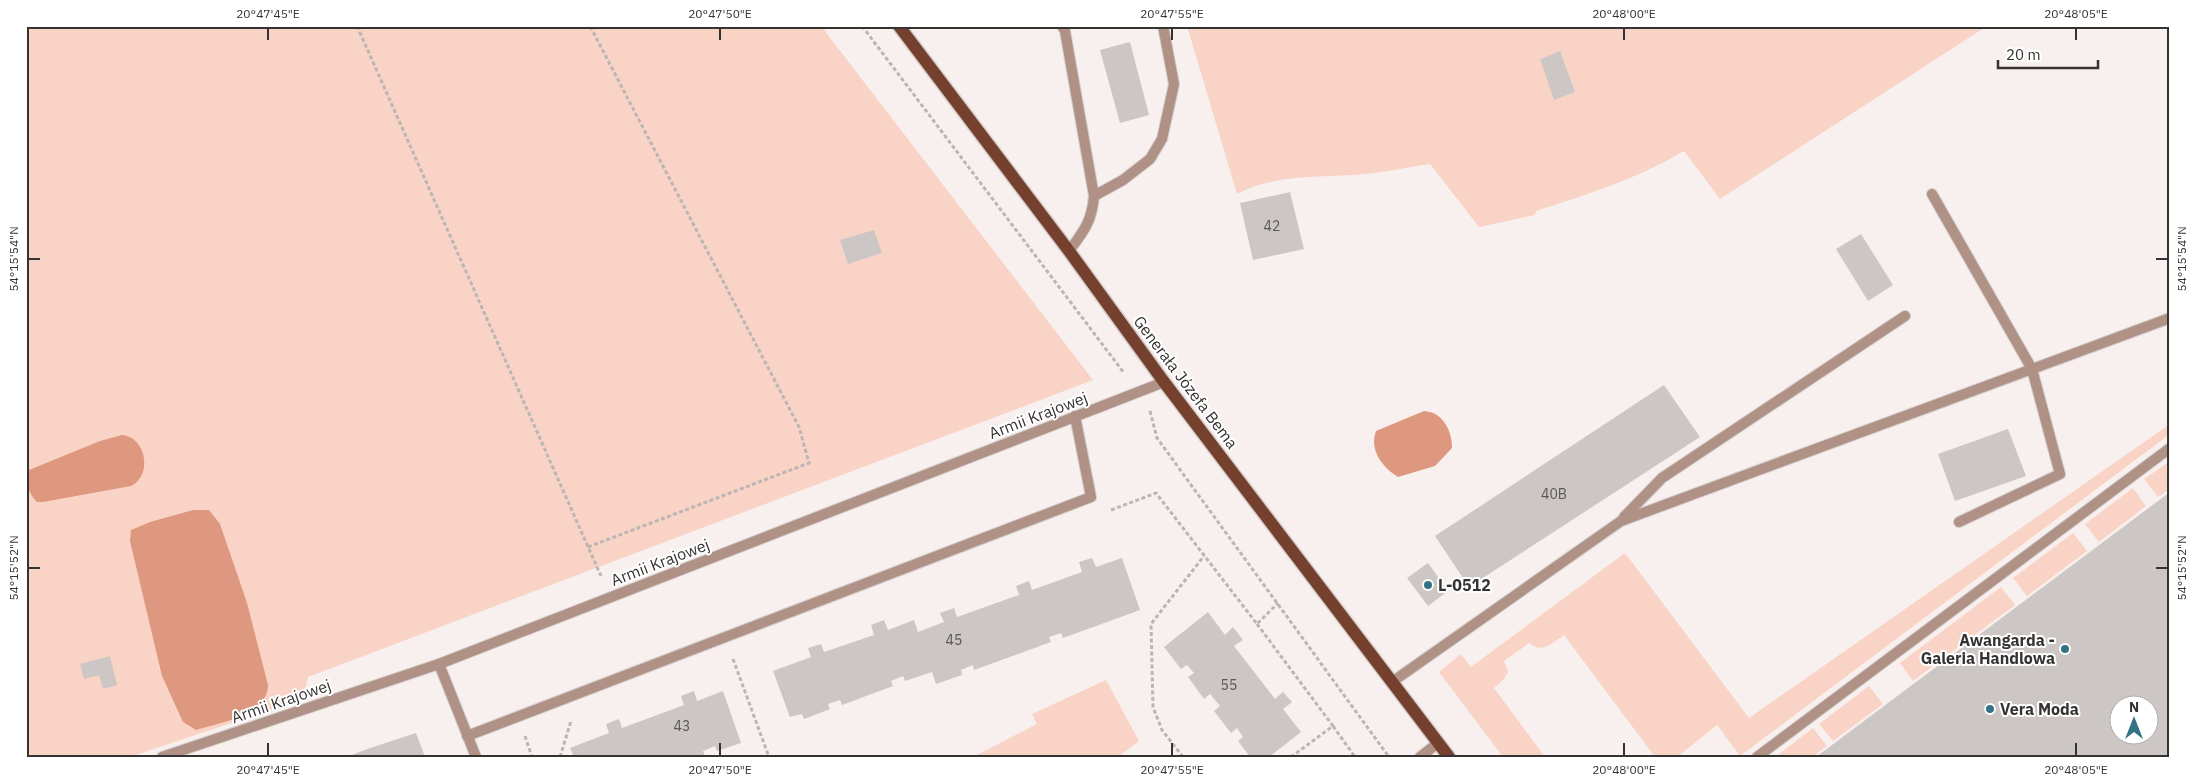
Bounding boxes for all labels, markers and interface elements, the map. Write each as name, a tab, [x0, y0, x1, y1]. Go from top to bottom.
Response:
text: 20°47'45"E	[236, 6, 300, 21]
text: 20°47'50"E	[688, 6, 752, 21]
text: 20°47'55"E	[1140, 6, 1204, 21]
text: 20°48'00"E	[1592, 6, 1656, 21]
text: 20°48'05"E	[2044, 6, 2108, 21]
scale bar	[1998, 38, 2098, 70]
text: 20 m	[2006, 45, 2041, 64]
house number: 42	[1264, 217, 1280, 235]
text: 54°15'54"N	[6, 226, 21, 292]
text: 54°15'54"N	[2174, 226, 2189, 292]
street label: Generała Józefa Bema	[1129, 312, 1243, 453]
street label: Armii Krajowej	[986, 387, 1090, 443]
house number: 40B	[1541, 485, 1567, 503]
street label: Armii Krajowej	[608, 534, 712, 590]
text: 54°15'52"N	[6, 535, 21, 601]
text: 54°15'52"N	[2174, 535, 2189, 601]
place label: L-0512	[1438, 575, 1491, 595]
marker: L-0512	[1422, 579, 1434, 591]
place label: Awangarda - Galeria Handlowa	[1921, 630, 2055, 668]
house number: 45	[946, 631, 962, 649]
marker: Awangarda - Galeria Handlowa	[2059, 643, 2071, 655]
street label: Armii Krajowej	[229, 675, 333, 727]
house number: 55	[1221, 676, 1237, 694]
north arrow	[2108, 696, 2158, 746]
text: N	[2129, 698, 2139, 716]
place label: Vera Moda	[2000, 699, 2079, 719]
marker: Vera Moda	[1984, 703, 1996, 715]
house number: 43	[674, 717, 690, 735]
text: 20°47'45"E	[236, 762, 300, 777]
text: 20°47'50"E	[688, 762, 752, 777]
text: 20°47'55"E	[1140, 762, 1204, 777]
text: 20°48'00"E	[1592, 762, 1656, 777]
text: 20°48'05"E	[2044, 762, 2108, 777]

